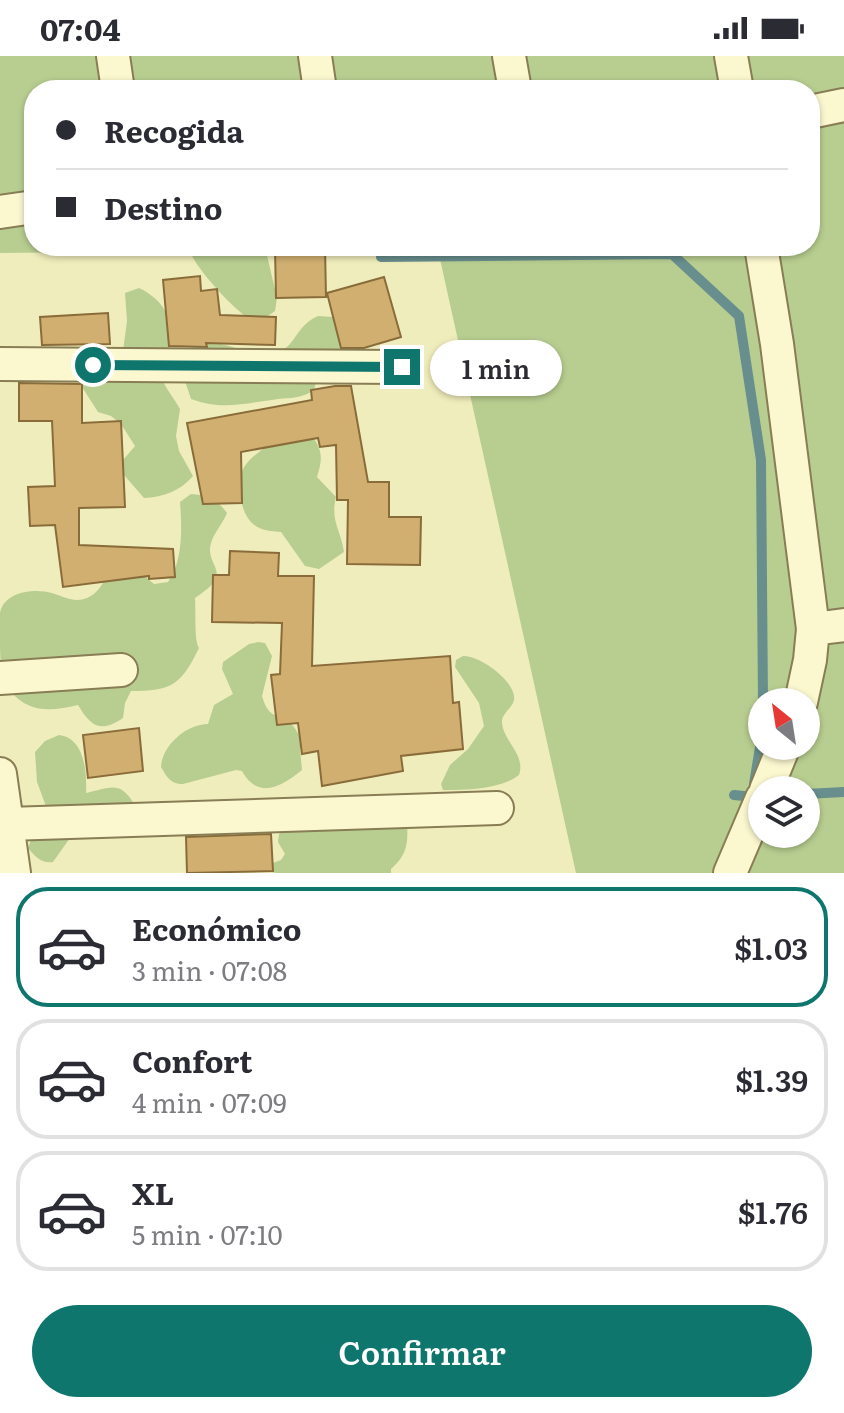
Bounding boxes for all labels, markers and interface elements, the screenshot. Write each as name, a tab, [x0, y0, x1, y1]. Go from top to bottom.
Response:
text: 07:04	[40, 6, 121, 50]
text: Recogida	[104, 108, 244, 152]
text: Destino	[104, 185, 222, 229]
callout: 1 min	[430, 339, 562, 395]
route start	[75, 347, 111, 383]
text: 1 min	[462, 348, 530, 387]
route end	[384, 349, 420, 385]
north arrow	[748, 688, 820, 760]
map controls	[748, 688, 820, 848]
button: layers	[748, 776, 820, 848]
text: Económico	[132, 906, 301, 950]
icon: car	[36, 911, 108, 983]
text: $1.03	[734, 925, 808, 969]
text: 3 min · 07:08	[132, 950, 287, 989]
text: Confort	[132, 1038, 253, 1082]
icon: car	[36, 1043, 108, 1115]
text: $1.39	[735, 1057, 808, 1101]
text: 4 min · 07:09	[132, 1082, 287, 1121]
text: XL	[132, 1170, 174, 1214]
icon: car	[36, 1175, 108, 1247]
text: $1.76	[738, 1189, 808, 1233]
text: 5 min · 07:10	[132, 1214, 283, 1253]
button: Confirmar	[32, 1305, 812, 1397]

